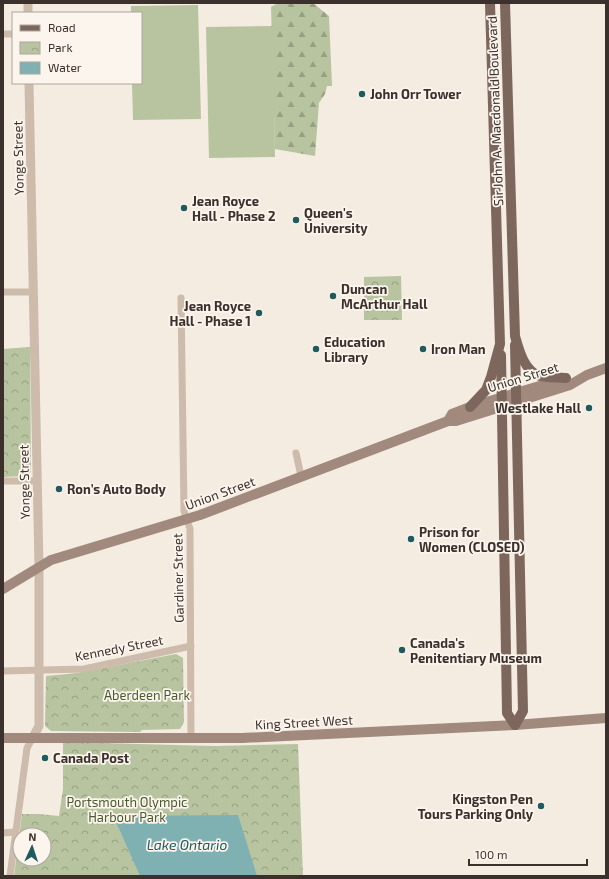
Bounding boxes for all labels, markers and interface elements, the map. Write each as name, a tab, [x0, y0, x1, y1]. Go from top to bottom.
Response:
legend	[12, 12, 142, 84]
street label: Sir John A. Macdonald Boulevard	[484, 16, 506, 206]
text: Road	[48, 20, 76, 34]
text: Park	[48, 40, 73, 54]
text: Water	[48, 60, 82, 74]
place label: John Orr Tower	[370, 86, 462, 102]
marker: John Orr Tower	[357, 89, 367, 99]
street label: Yonge Street	[9, 120, 27, 195]
place label: Jean Royce Hall - Phase 2	[192, 193, 276, 224]
marker: Jean Royce Hall - Phase 2	[179, 203, 189, 213]
place label: Queen's University	[304, 205, 368, 236]
marker: Queen's University	[291, 215, 301, 225]
place label: Duncan McArthur Hall	[341, 281, 428, 312]
marker: Duncan McArthur Hall	[328, 291, 338, 301]
place label: Jean Royce Hall - Phase 1	[169, 298, 251, 329]
marker: Jean Royce Hall - Phase 1	[254, 308, 264, 318]
place label: Education Library	[324, 334, 386, 365]
place label: Iron Man	[431, 341, 486, 357]
marker: Education Library	[311, 344, 321, 354]
marker: Iron Man	[418, 344, 428, 354]
street label: Union Street	[486, 359, 560, 395]
place label: Westlake Hall	[495, 400, 582, 416]
marker: Westlake Hall	[584, 403, 594, 413]
street label: Yonge Street	[15, 444, 33, 519]
street label: Union Street	[183, 473, 257, 513]
place label: Ron’s Auto Body	[67, 481, 167, 497]
marker: Ron’s Auto Body	[54, 484, 64, 494]
place label: Prison for Women (CLOSED)	[419, 524, 525, 555]
street label: Gardiner Street	[169, 533, 187, 623]
marker: Prison for Women (CLOSED)	[406, 534, 416, 544]
street label: Kennedy Street	[73, 632, 165, 664]
place label: Canada's Penitentiary Museum	[410, 635, 542, 666]
marker: Canada's Penitentiary Museum	[397, 645, 407, 655]
park label: Aberdeen Park	[104, 687, 190, 703]
street label: King Street West	[255, 711, 353, 733]
place label: Canada Post	[53, 750, 130, 766]
marker: Canada Post	[40, 753, 50, 763]
place label: Kingston Pen Tours Parking Only	[418, 791, 534, 822]
park label: Portsmouth Olympic Harbour Park	[67, 794, 187, 825]
marker: Kingston Pen Tours Parking Only	[536, 801, 546, 811]
north arrow	[12, 827, 52, 867]
text: N	[28, 830, 37, 843]
water label: Lake Ontario	[147, 836, 227, 853]
scale bar	[469, 841, 587, 867]
text: 100 m	[475, 847, 507, 861]

